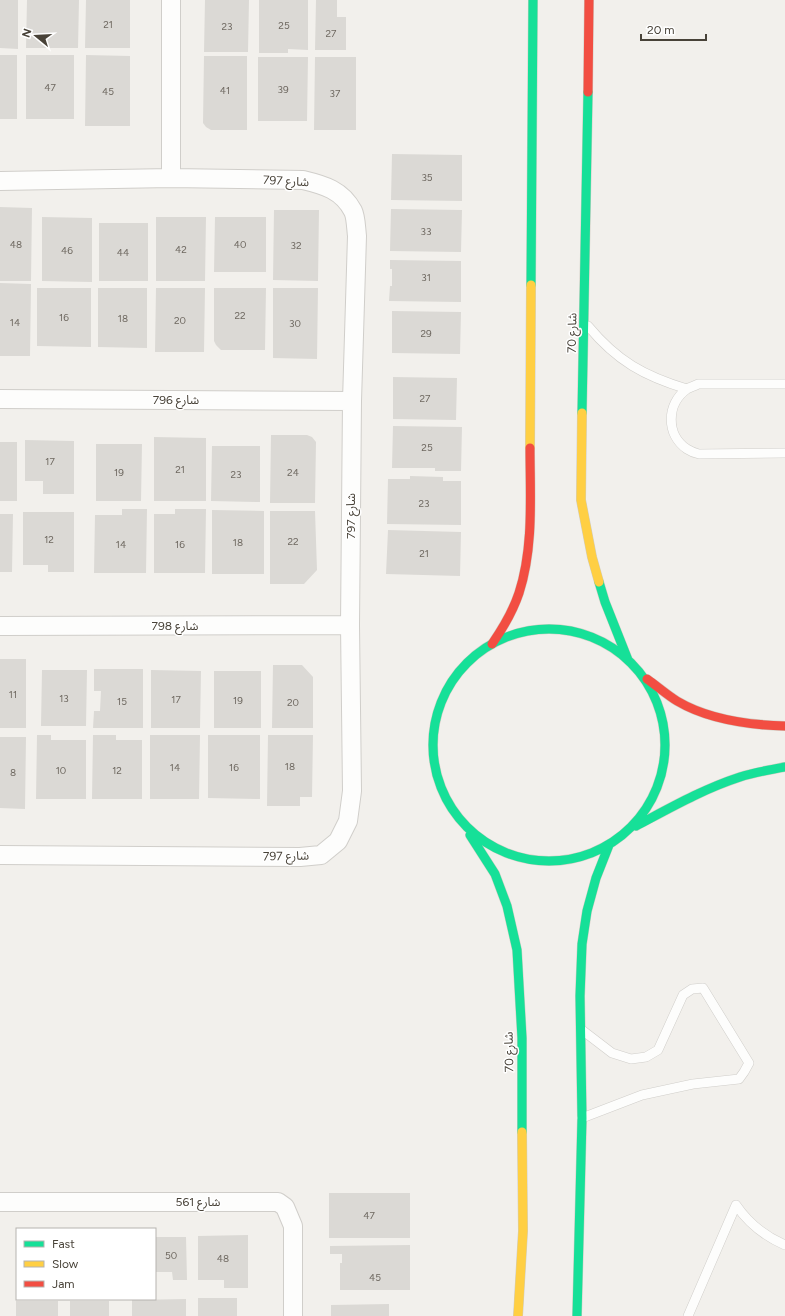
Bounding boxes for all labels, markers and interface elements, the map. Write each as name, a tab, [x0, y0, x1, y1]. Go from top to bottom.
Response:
north arrow	[16, 16, 56, 56]
scale bar	[641, 16, 706, 42]
house number: 21	[103, 18, 113, 31]
house number: 25	[278, 19, 290, 32]
house number: 23	[221, 20, 233, 33]
text: 20 m	[647, 23, 675, 37]
text: N	[19, 27, 34, 39]
house number: 27	[326, 27, 337, 40]
house number: 47	[44, 81, 56, 94]
house number: 39	[277, 83, 289, 96]
house number: 41	[220, 84, 230, 97]
house number: 45	[102, 85, 114, 98]
house number: 37	[330, 87, 341, 100]
house number: 35	[421, 171, 433, 184]
street label: شارع 797	[263, 173, 309, 191]
house number: 33	[421, 225, 431, 238]
house number: 48	[10, 238, 22, 251]
house number: 40	[234, 238, 246, 251]
house number: 32	[290, 239, 302, 252]
house number: 42	[175, 243, 187, 256]
house number: 46	[61, 244, 73, 257]
house number: 44	[117, 246, 129, 259]
house number: 31	[421, 271, 431, 284]
house number: 22	[234, 309, 246, 322]
house number: 16	[59, 311, 69, 324]
house number: 18	[118, 312, 128, 325]
street label: شارع 70	[565, 313, 581, 353]
house number: 20	[174, 314, 186, 327]
house number: 14	[10, 316, 20, 329]
house number: 30	[289, 317, 301, 330]
house number: 29	[420, 327, 432, 340]
house number: 27	[420, 392, 431, 405]
street label: شارع 796	[153, 393, 199, 409]
house number: 25	[421, 441, 433, 454]
house number: 17	[45, 455, 55, 468]
house number: 21	[175, 463, 185, 476]
house number: 19	[114, 466, 124, 479]
house number: 24	[287, 466, 299, 479]
house number: 23	[230, 468, 242, 481]
street label: شارع 797	[344, 493, 360, 539]
house number: 23	[418, 497, 430, 510]
house number: 12	[44, 533, 54, 546]
house number: 22	[287, 535, 299, 548]
house number: 18	[233, 536, 243, 549]
house number: 14	[116, 538, 126, 551]
house number: 16	[175, 538, 185, 551]
house number: 21	[419, 547, 429, 560]
street label: شارع 798	[152, 619, 198, 635]
house number: 11	[9, 688, 17, 701]
house number: 13	[59, 692, 69, 705]
house number: 17	[171, 693, 181, 706]
house number: 19	[233, 694, 243, 707]
house number: 15	[117, 695, 127, 708]
house number: 20	[287, 696, 299, 709]
house number: 18	[285, 760, 295, 773]
house number: 14	[170, 761, 180, 774]
house number: 16	[229, 761, 239, 774]
house number: 10	[56, 764, 66, 777]
house number: 12	[112, 764, 122, 777]
house number: 8	[10, 766, 16, 779]
street label: شارع 797	[263, 849, 309, 865]
street label: شارع 70	[502, 1032, 518, 1072]
street label: شارع 561	[175, 1195, 221, 1211]
house number: 47	[363, 1209, 375, 1222]
legend	[16, 1228, 156, 1300]
text: Fast	[52, 1237, 75, 1251]
house number: 50	[165, 1249, 177, 1262]
house number: 48	[217, 1252, 229, 1265]
text: Slow	[52, 1257, 79, 1271]
house number: 45	[369, 1271, 381, 1284]
text: Jam	[52, 1277, 75, 1291]

